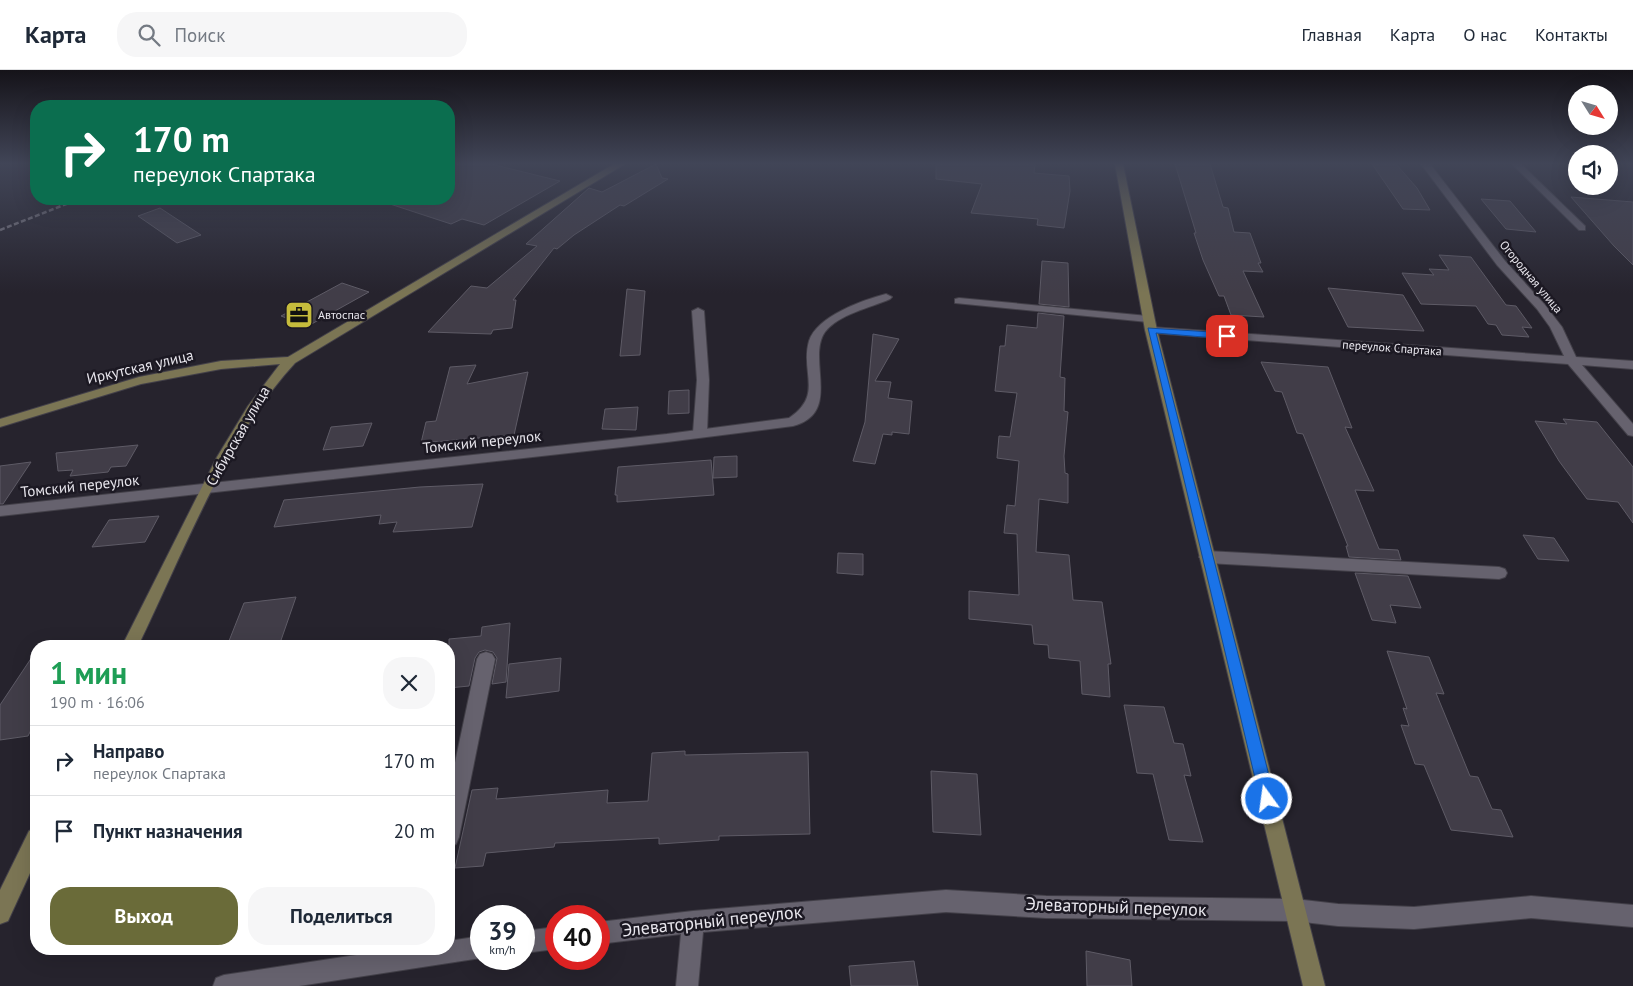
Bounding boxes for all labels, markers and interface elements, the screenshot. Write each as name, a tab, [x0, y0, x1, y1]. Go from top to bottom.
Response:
search box	[117, 12, 467, 57]
text: Карта	[25, 19, 87, 50]
icon: search	[135, 21, 163, 49]
text: Поиск	[175, 23, 225, 47]
text: Главная	[1301, 23, 1362, 46]
text: Карта	[1390, 23, 1435, 46]
text: О нас	[1463, 23, 1507, 46]
text: Контакты	[1535, 23, 1608, 46]
north arrow	[1568, 85, 1618, 135]
map controls	[1568, 85, 1618, 195]
text: 170 m	[133, 116, 230, 162]
icon: right	[50, 120, 115, 185]
button: sound	[1568, 145, 1618, 195]
text: переулок Спартака	[133, 160, 316, 188]
street label: Огородная улица	[1497, 237, 1566, 316]
office icon: Автоспас	[284, 300, 314, 330]
place label: Автоспас	[318, 307, 366, 322]
pin	[1206, 315, 1248, 357]
icon: arrive	[1213, 322, 1241, 350]
street label: переулок Спартака	[1342, 337, 1442, 358]
street label: Иркутская улица	[85, 345, 195, 388]
street label: Сибирская улица	[201, 383, 274, 489]
street label: Томский переулок	[422, 426, 543, 457]
street label: Томский переулок	[20, 470, 141, 501]
text: 1 мин	[50, 653, 127, 692]
button: close	[383, 657, 435, 709]
text: 190 m · 16:06	[50, 692, 145, 712]
text: Направо	[93, 739, 164, 763]
icon: right	[50, 747, 78, 775]
text: 170 m	[383, 749, 435, 773]
text: переулок Спартака	[93, 763, 226, 783]
position arrow	[1240, 772, 1292, 824]
icon: arrive	[50, 817, 78, 845]
text: Пункт назначения	[93, 819, 243, 843]
text: 20 m	[394, 819, 435, 843]
button: Выход	[50, 887, 238, 945]
button: Поделиться	[248, 887, 435, 945]
street label: Элеваторный переулок	[1025, 892, 1207, 921]
street label: Элеваторный переулок	[621, 900, 804, 941]
speed limit sign: 40	[545, 905, 610, 970]
text: 39	[488, 915, 517, 947]
text: km/h	[489, 942, 516, 957]

